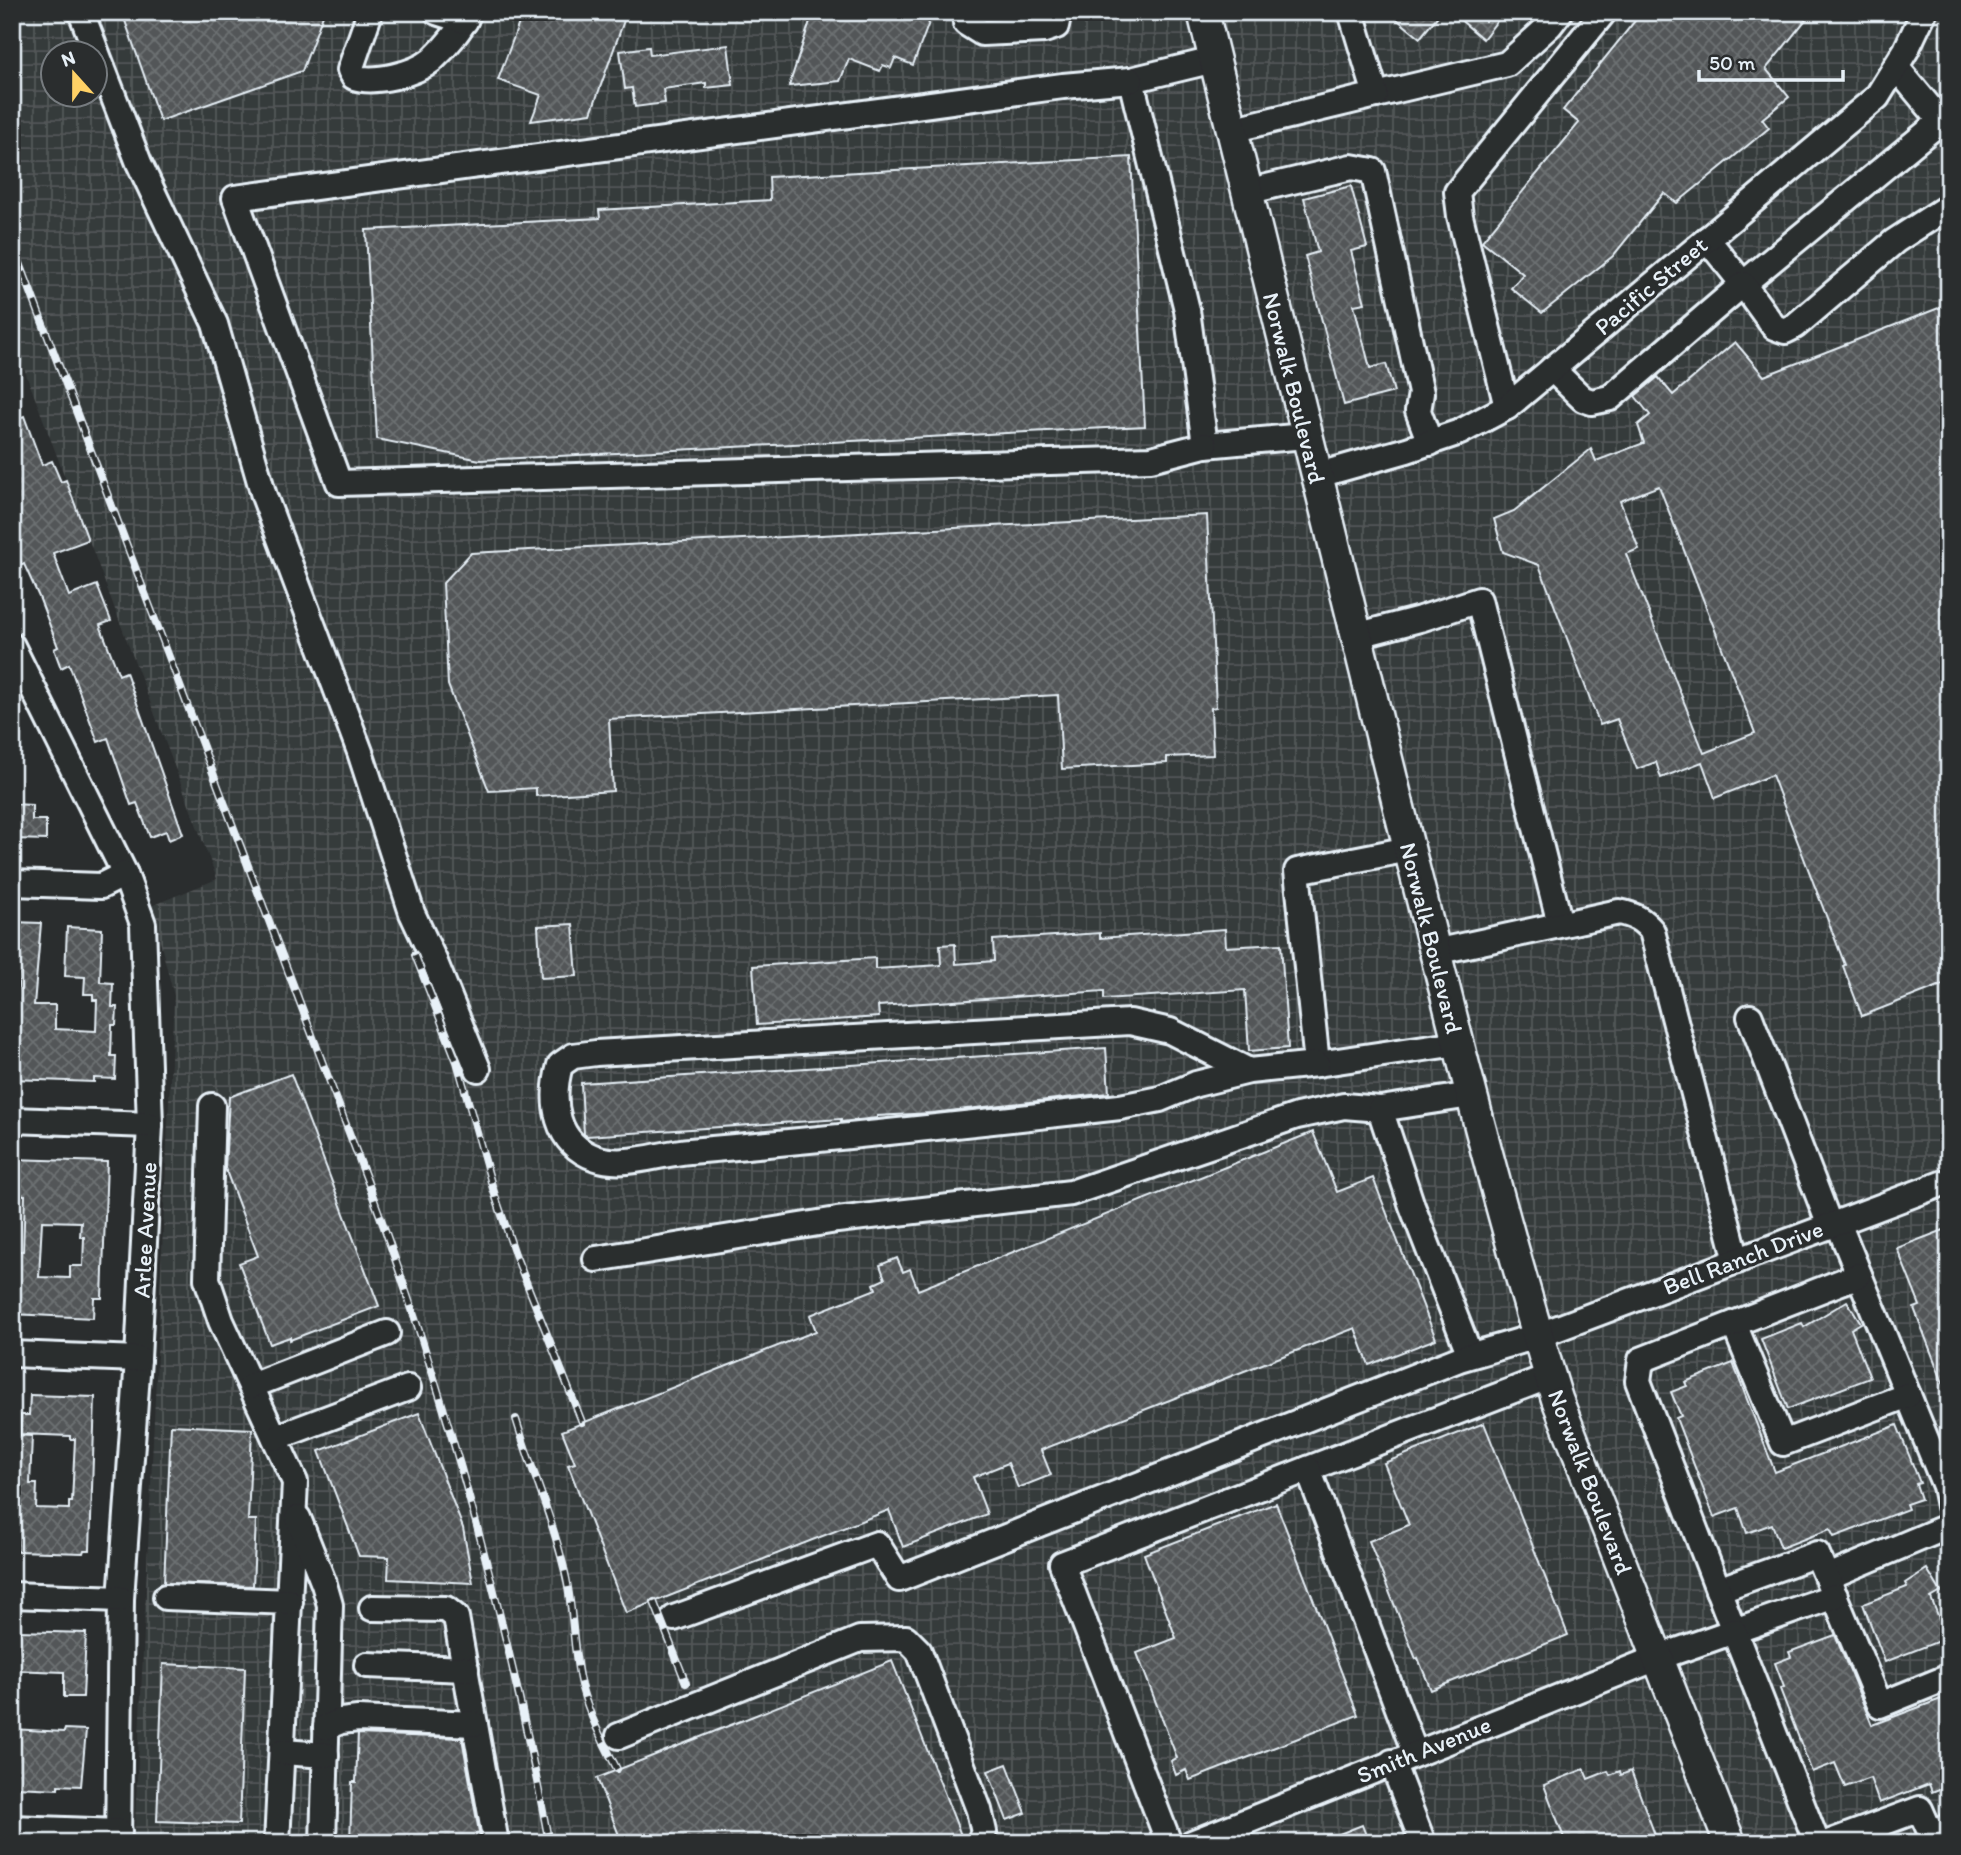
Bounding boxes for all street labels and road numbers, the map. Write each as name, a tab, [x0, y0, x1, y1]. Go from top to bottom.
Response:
street label: Pacific Street	[1588, 230, 1713, 341]
street label: Norwalk Boulevard	[1257, 289, 1332, 487]
street label: Norwalk Boulevard	[1394, 839, 1469, 1037]
street label: Arlee Avenue	[126, 1161, 163, 1299]
street label: Bell Ranch Drive	[1659, 1214, 1827, 1301]
street label: Norwalk Boulevard	[1542, 1385, 1639, 1579]
street label: Smith Avenue	[1353, 1709, 1495, 1790]

